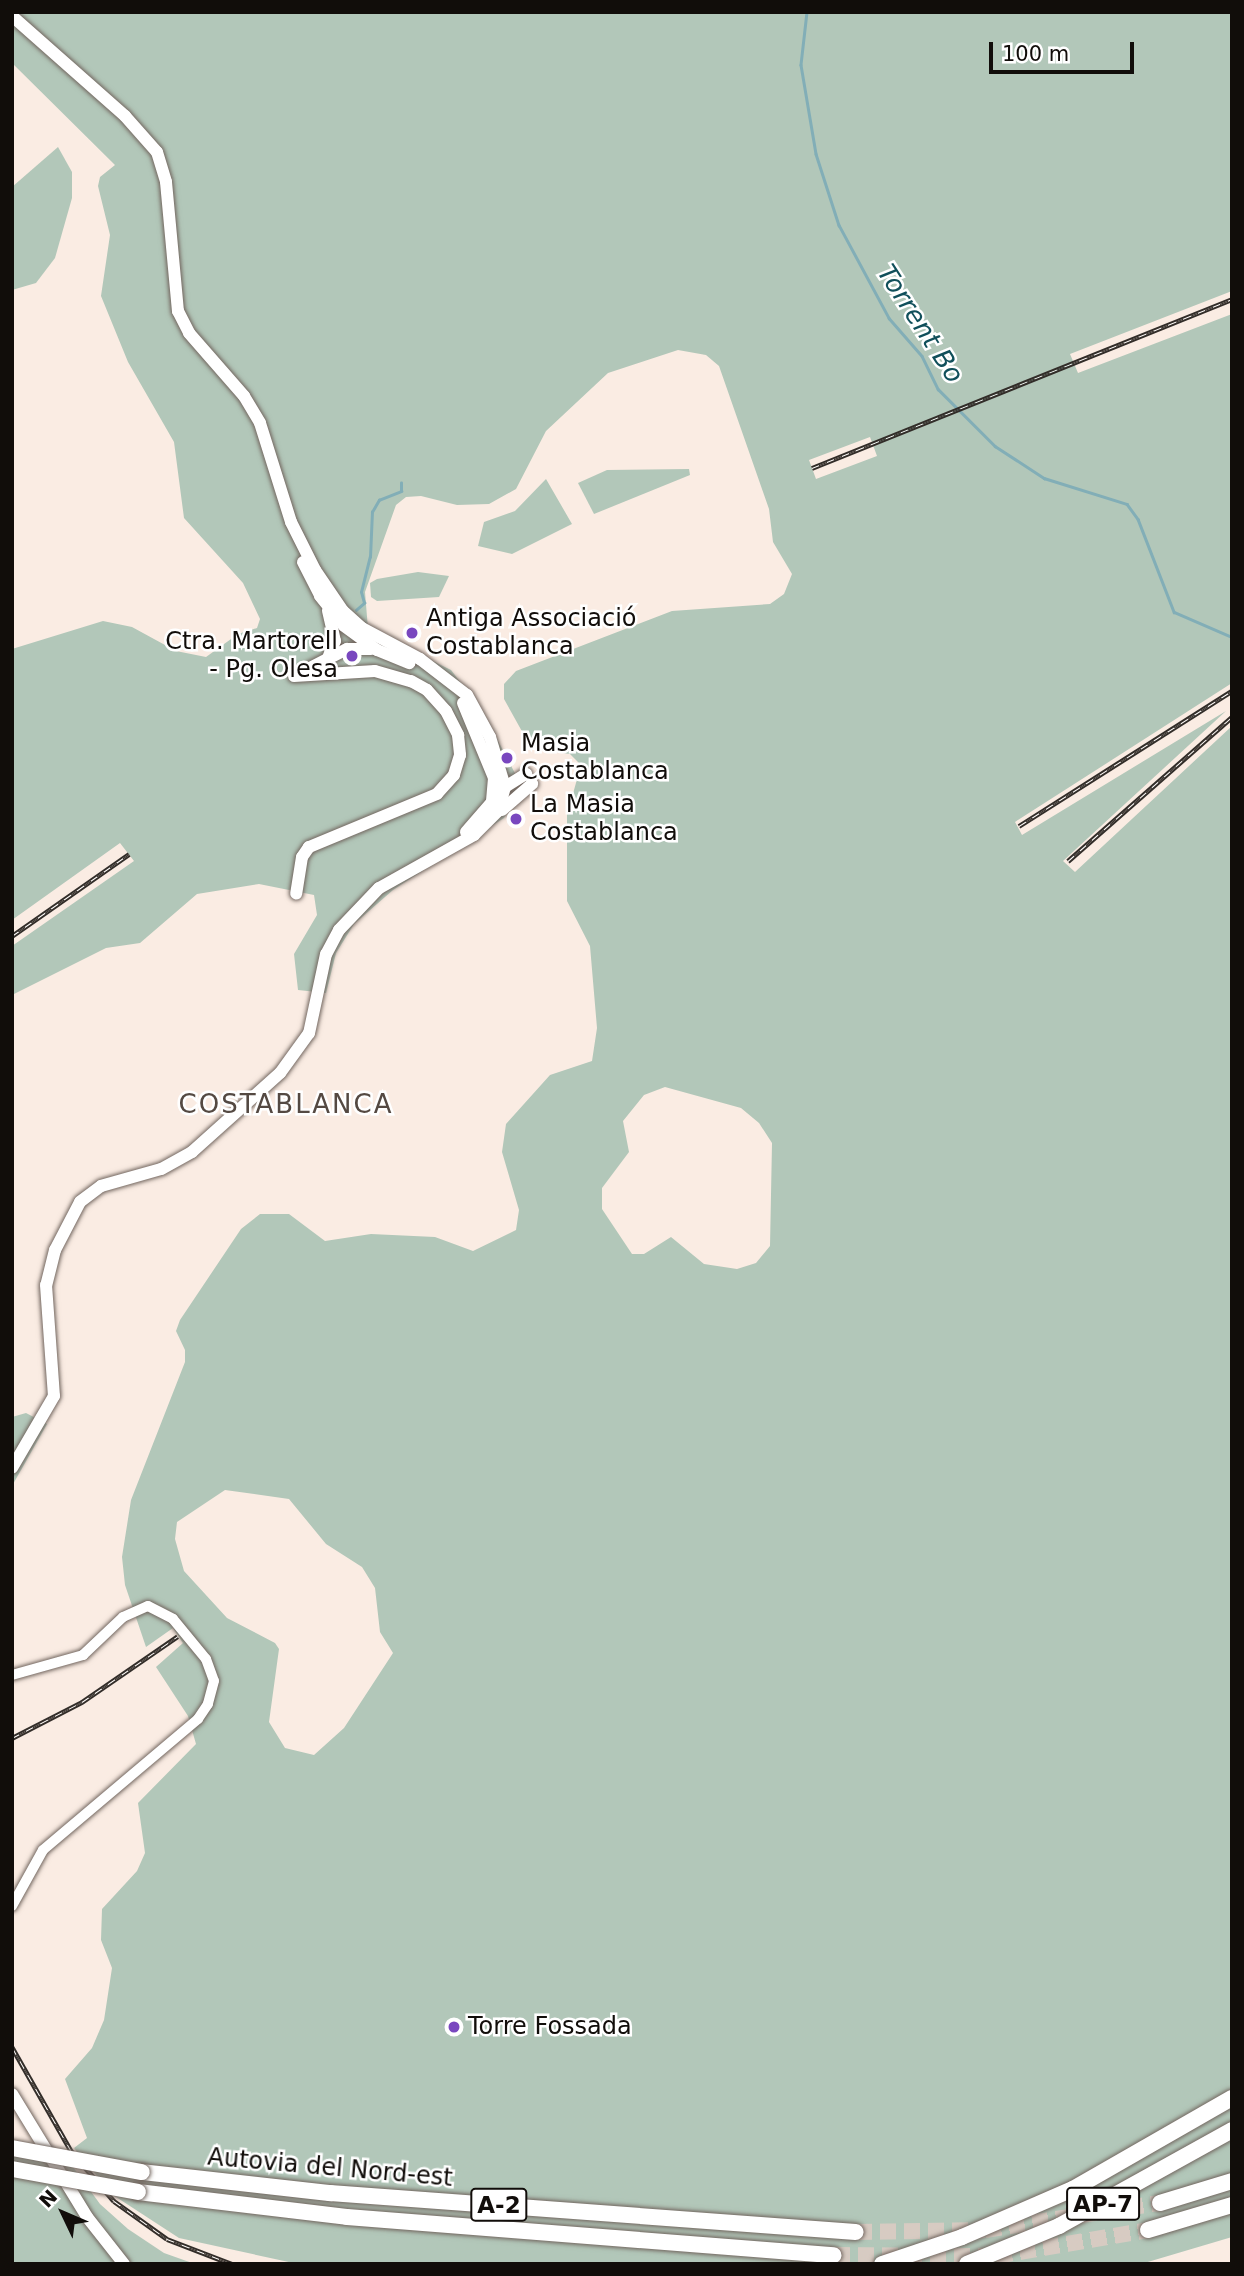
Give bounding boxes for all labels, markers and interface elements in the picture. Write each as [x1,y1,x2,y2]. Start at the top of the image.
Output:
scale bar [992,28,1137,72]
text: 100 m [1002,42,1069,66]
water label: Torrent Bo [870,259,970,389]
place label: Antiga Associació Costablanca [426,605,637,661]
marker: Antiga Associació Costablanca [404,625,420,641]
place label: Ctra. Martorell - Pg. Olesa [165,628,338,684]
marker: Ctra. Martorell - Pg. Olesa [344,648,360,664]
place label: Masia Costablanca [521,730,669,786]
marker: Masia Costablanca [499,750,515,766]
place label: La Masia Costablanca [530,791,678,847]
marker: La Masia Costablanca [508,811,524,827]
district label: COSTABLANCA [180,1089,392,1121]
place label: Torre Fossada [468,2013,632,2041]
marker: Torre Fossada [446,2019,462,2035]
street label: Autovia del Nord-est [206,2143,454,2193]
north arrow [28,2178,98,2248]
road number: AP-7 [1064,2184,1142,2224]
text: N [34,2185,61,2212]
road number: A-2 [469,2186,529,2224]

